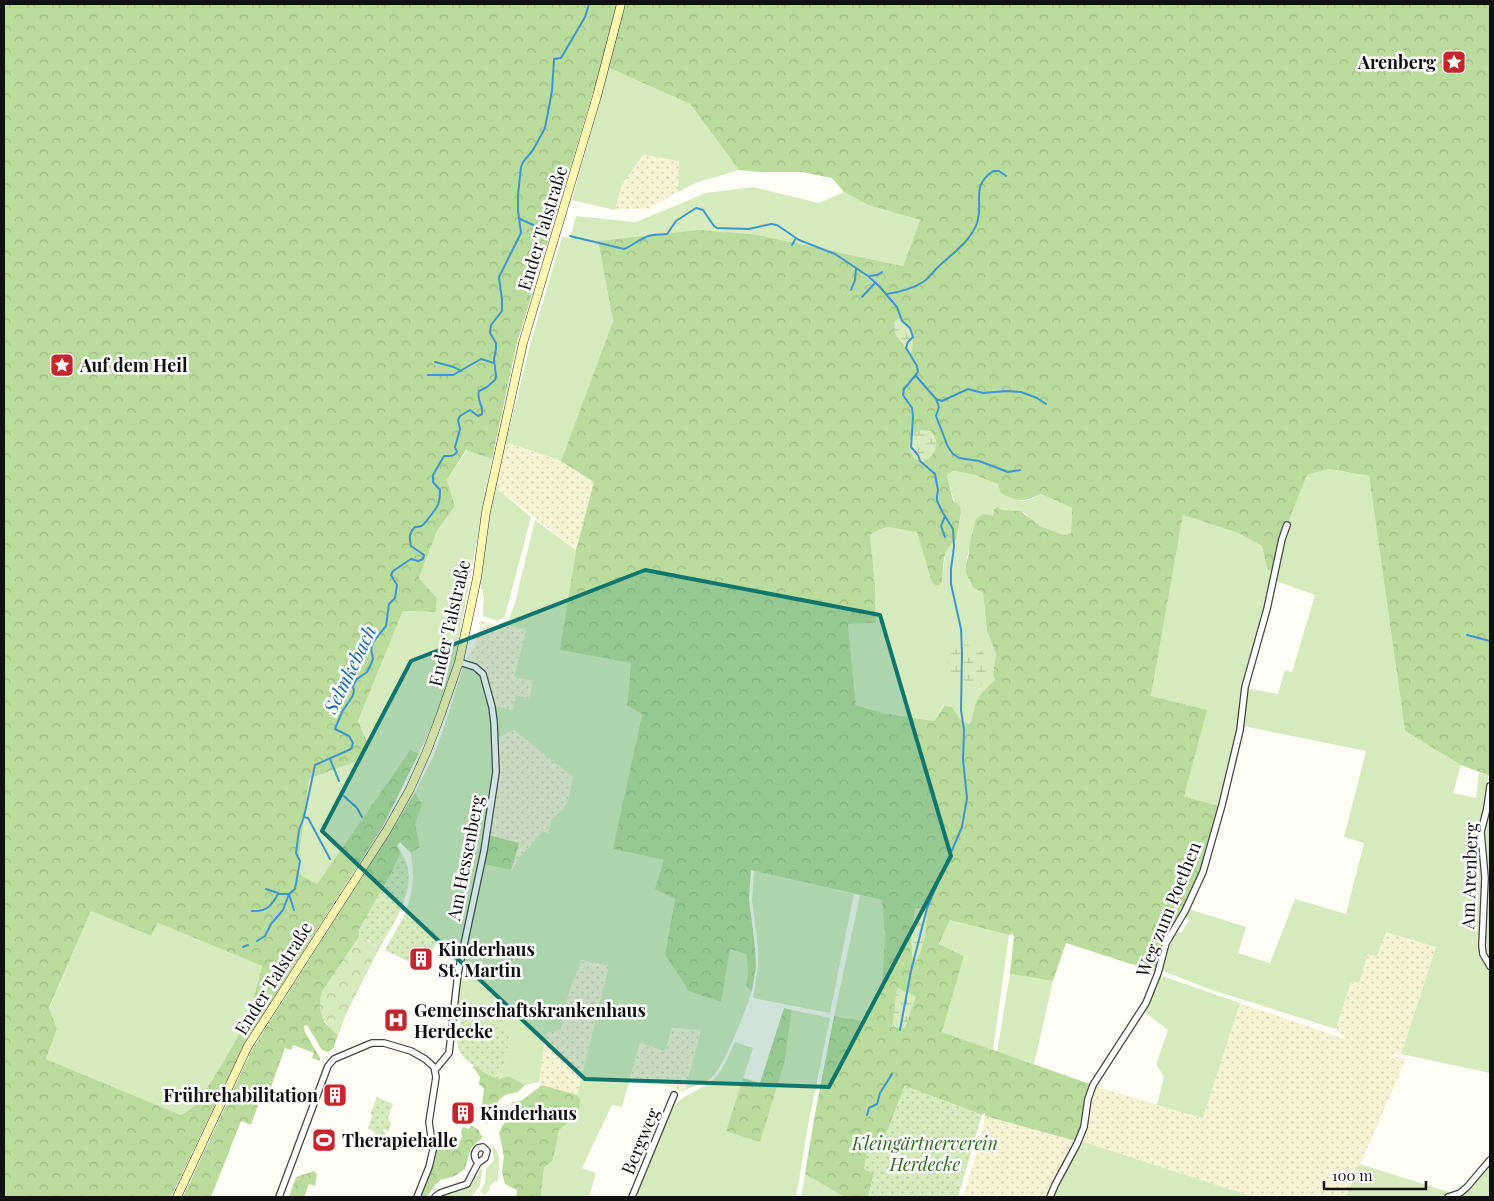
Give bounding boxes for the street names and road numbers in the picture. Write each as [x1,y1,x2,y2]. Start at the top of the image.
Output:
street label: Ender Talstraße [512,163,572,293]
street label: Ender Talstraße [423,557,475,689]
street label: Am Hessenberg [441,793,489,924]
street label: Am Arenberg [1455,822,1483,931]
street label: Weg zum Poethen [1130,838,1206,981]
street label: Ender Talstraße [229,917,317,1039]
street label: Bergweg [615,1104,665,1178]

